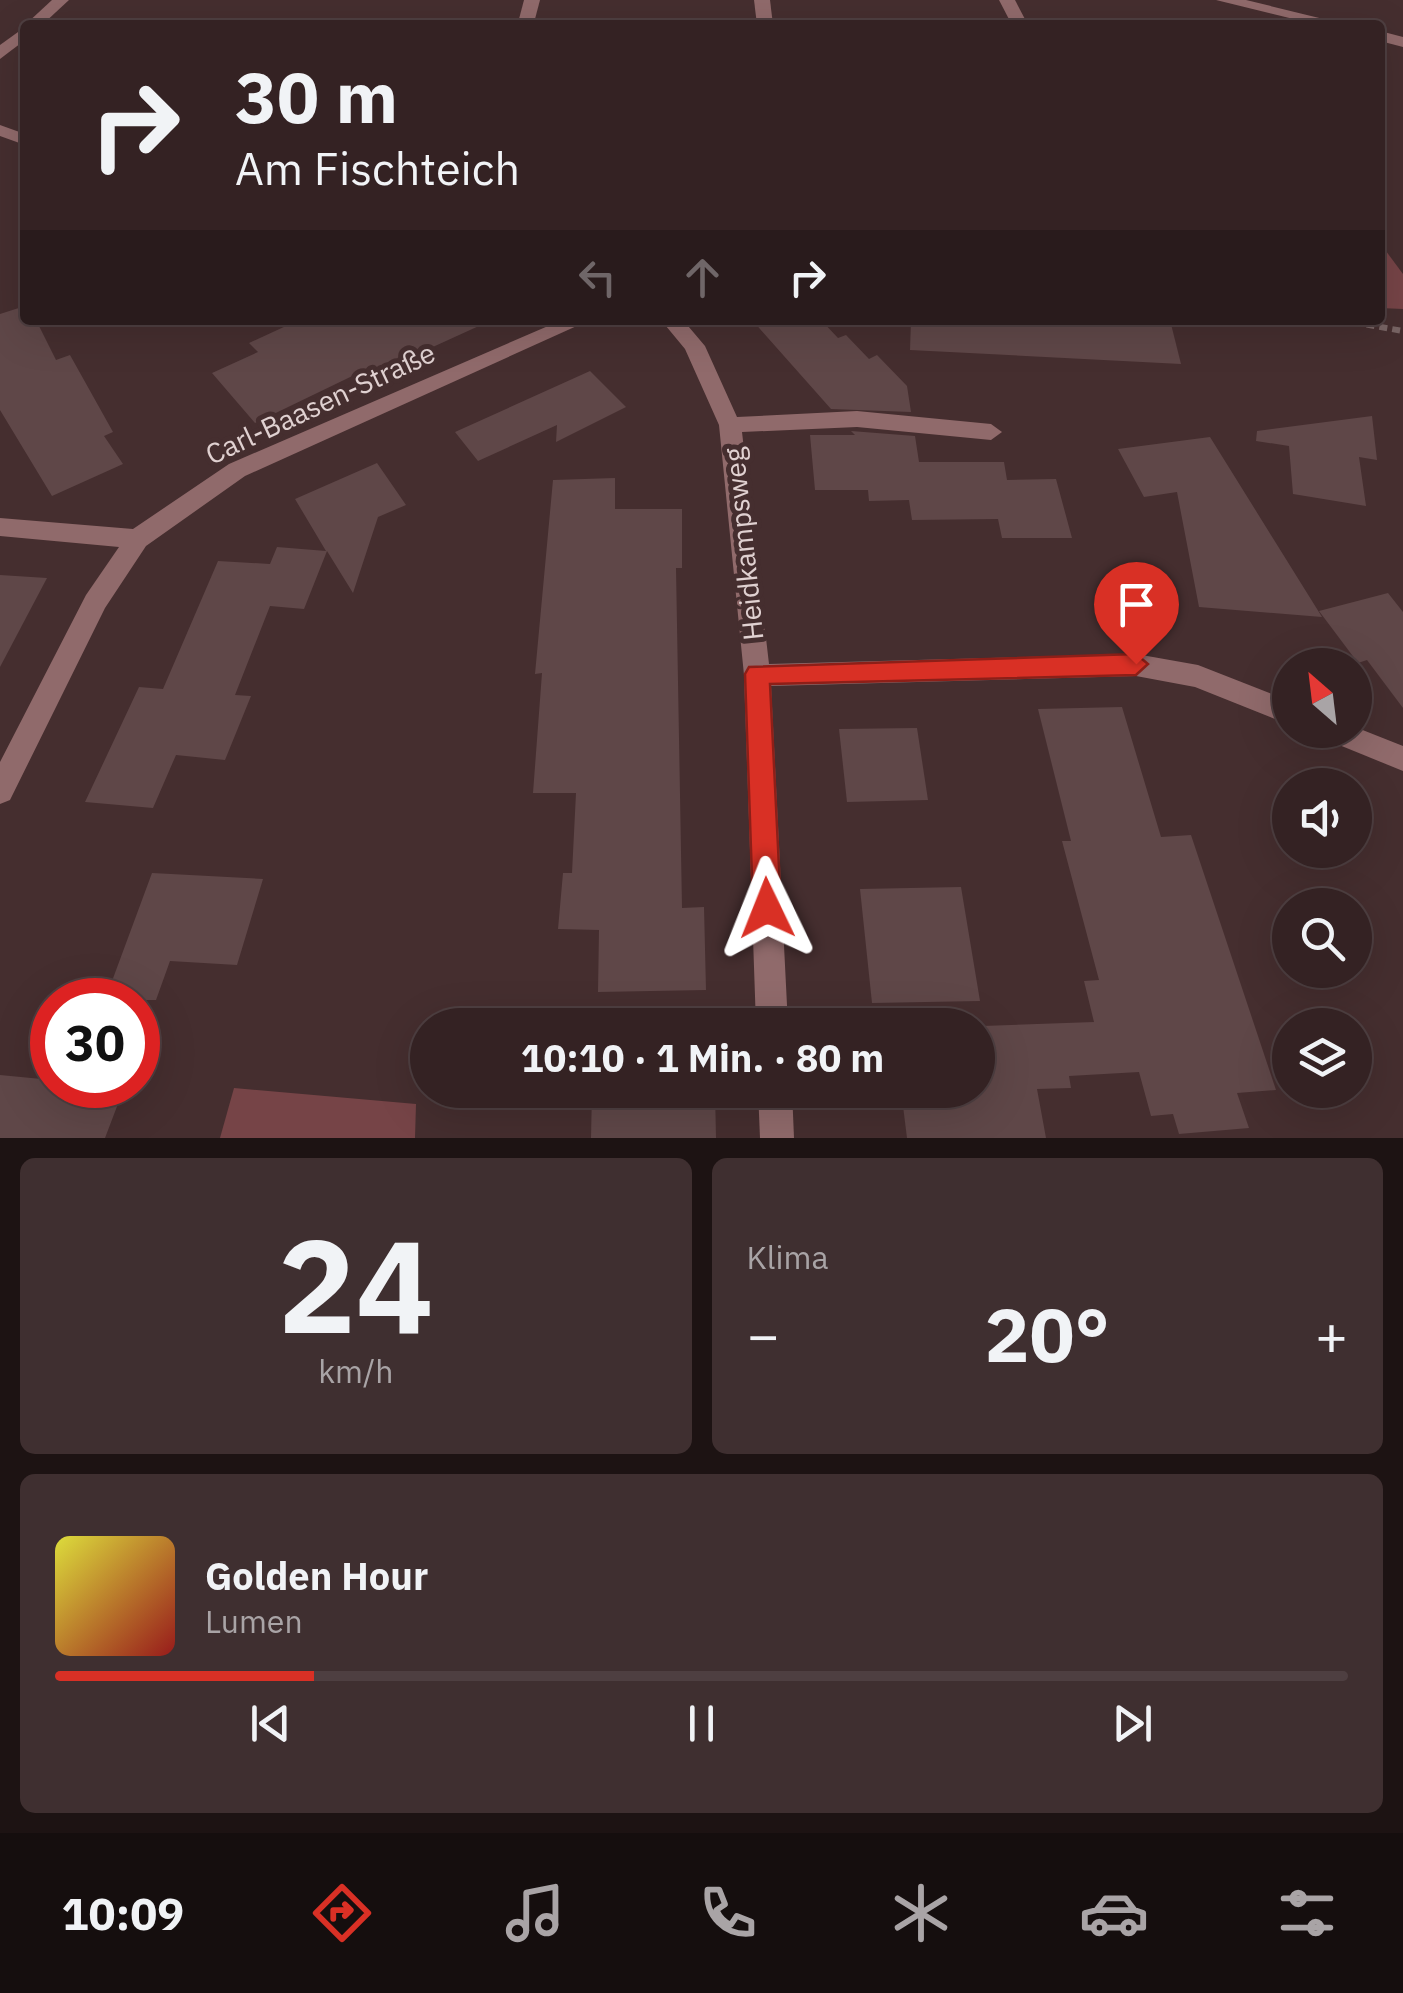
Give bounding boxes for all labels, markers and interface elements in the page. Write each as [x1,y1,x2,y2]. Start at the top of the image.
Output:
text: 30 m [235,51,398,142]
icon: right [70,60,200,190]
text: Am Fischteich [235,139,520,197]
icon: left [570,250,625,305]
icon: ahead [675,250,730,305]
icon: right [780,250,835,305]
street label: Carl-Baasen-Straße [199,334,441,472]
street label: Heidkampsweg [714,446,772,642]
pin [1094,562,1179,665]
icon: arrive [1109,577,1164,632]
north arrow [1272,648,1372,748]
map controls [1272,648,1372,1108]
button: sound [1272,768,1372,868]
position arrow [715,856,819,960]
button: search [1272,888,1372,988]
speed limit sign: 30 [30,978,160,1108]
button: layers [1272,1008,1372,1108]
text: 10:10 · 1 Min. · 80 m [521,1033,884,1082]
text: 24 [278,1200,434,1369]
text: Klima [747,1236,829,1278]
text: 20° [985,1285,1110,1383]
text: − [747,1299,780,1370]
text: + [1315,1299,1348,1370]
text: km/h [318,1350,393,1392]
text: Golden Hour [205,1551,428,1600]
text: Lumen [205,1600,303,1642]
icon: previous [243,1696,298,1751]
icon: pause [674,1696,729,1751]
icon: next [1105,1696,1160,1751]
icon: directions [307,1878,377,1948]
icon: music [500,1878,570,1948]
icon: phone [693,1878,763,1948]
icon: climate [886,1878,956,1948]
icon: car [1079,1878,1149,1948]
icon: filters [1272,1878,1342,1948]
text: 10:09 [61,1884,184,1942]

